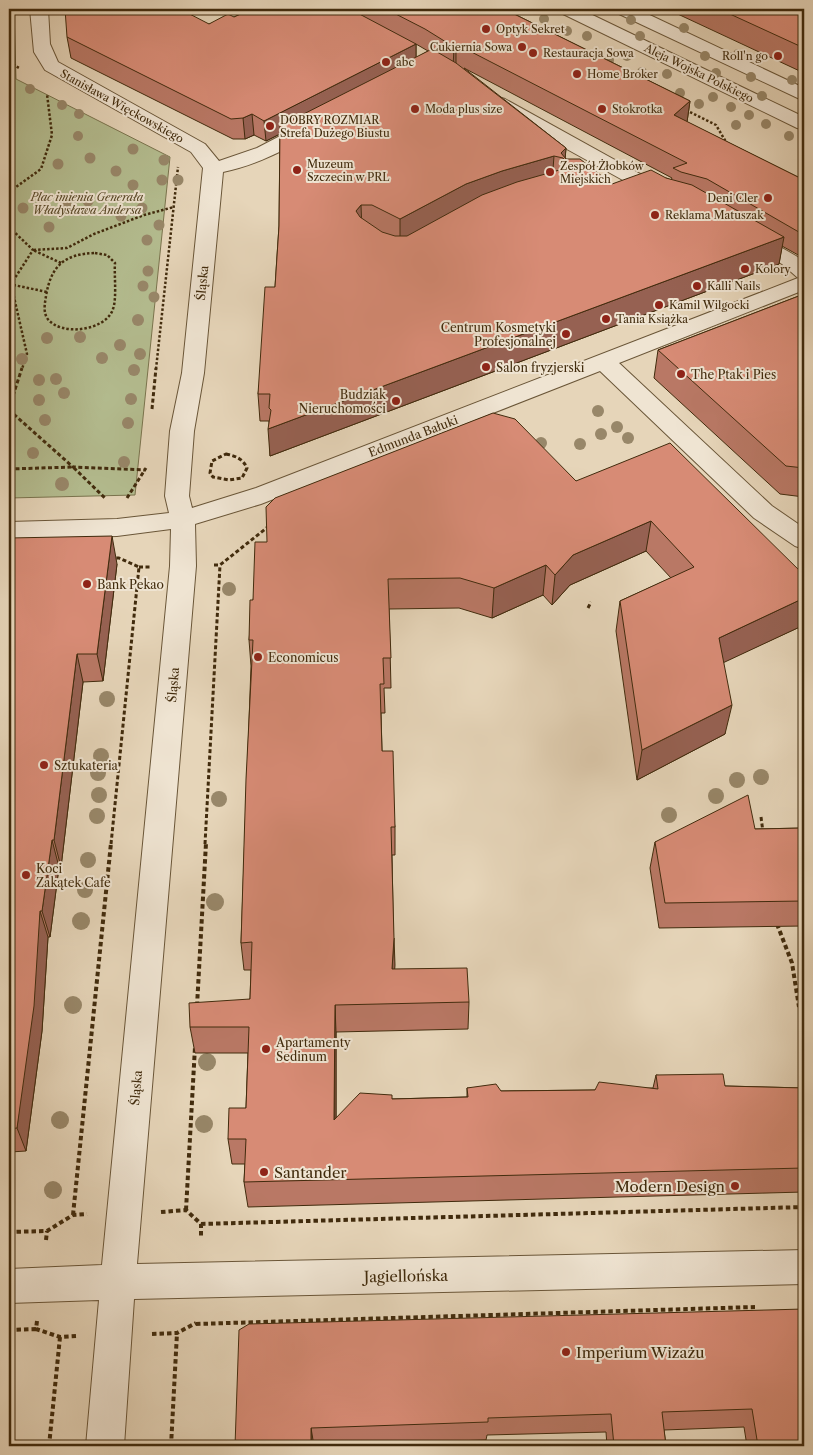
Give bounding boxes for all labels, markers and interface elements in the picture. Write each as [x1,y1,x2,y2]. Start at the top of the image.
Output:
place label: Optyk Sekret [496,22,565,36]
marker: Optyk Sekret [480,23,492,35]
place label: Cukiernia Sowa [430,40,512,54]
street label: Aleja Wojska Polskiego [641,40,756,106]
marker: Cukiernia Sowa [516,41,528,53]
place label: Restauracja Sowa [543,46,634,60]
marker: Restauracja Sowa [527,47,539,59]
place label: Roll'n go [722,49,768,63]
marker: Roll'n go [772,50,784,62]
place label: abc [396,55,414,69]
marker: abc [380,56,392,68]
street label: Stanisława Więckowskiego [58,66,186,146]
place label: Home Broker [587,67,658,81]
marker: Home Broker [571,68,583,80]
place label: Moda plus size [425,102,502,116]
place label: Stokrotka [612,102,663,116]
marker: Moda plus size [409,103,421,115]
marker: Stokrotka [596,103,608,115]
place label: DOBRY ROZMIAR Strefa Dużego Biustu [280,113,390,140]
marker: DOBRY ROZMIAR Strefa Dużego Biustu [264,120,276,132]
place label: Muzeum Szczecin w PRL [307,157,390,184]
place label: Zespół Żłobków Miejskich [560,158,645,186]
marker: Muzeum Szczecin w PRL [291,164,303,176]
marker: Zespół Żłobków Miejskich [544,166,556,178]
park label: Plac imienia Generała Władysława Andersa [30,190,144,217]
place label: Deni Cler [707,191,758,205]
marker: Deni Cler [762,192,774,204]
place label: Reklama Matuszak [665,208,764,222]
marker: Reklama Matuszak [649,209,661,221]
place label: Kolory [755,262,792,276]
marker: Kolory [739,263,751,275]
street label: Śląska [192,264,211,301]
place label: Kalli Nails [707,279,760,293]
marker: Kalli Nails [691,280,703,292]
place label: Kamil Wilgocki [669,298,750,312]
marker: Kamil Wilgocki [653,299,665,311]
place label: Tania Książka [616,312,688,326]
marker: Tania Książka [600,313,612,325]
place label: Centrum Kosmetyki Profesjonalnej [441,320,556,349]
marker: Centrum Kosmetyki Profesjonalnej [560,328,572,340]
place label: Salon fryzjerski [496,360,585,375]
marker: Salon fryzjerski [480,361,492,373]
place label: The Ptak i Pies [691,367,776,382]
marker: The Ptak i Pies [675,368,687,380]
place label: Budziak Nieruchomości [298,387,387,416]
marker: Budziak Nieruchomości [390,395,402,407]
street label: Edmunda Bałuki [366,412,460,460]
place label: Bank Pekao [97,577,164,592]
marker: Bank Pekao [81,578,93,590]
place label: Economicus [268,650,339,665]
marker: Economicus [252,651,264,663]
street label: Śląska [163,666,182,703]
place label: Sztukateria [54,758,119,773]
marker: Sztukateria [38,759,50,771]
place label: Koci Zakątek Cafe [36,861,111,890]
marker: Koci Zakątek Cafe [20,869,32,881]
place label: Apartamenty Sedinum [275,1035,351,1064]
marker: Apartamenty Sedinum [260,1043,272,1055]
street label: Śląska [126,1069,145,1106]
place label: Santander [274,1163,347,1182]
marker: Santander [258,1166,270,1178]
place label: Modern Design [615,1177,726,1196]
marker: Modern Design [729,1180,741,1192]
street label: Jagiellońska [362,1266,448,1286]
place label: Imperium Wizażu [576,1343,704,1362]
marker: Imperium Wizażu [560,1346,572,1358]

